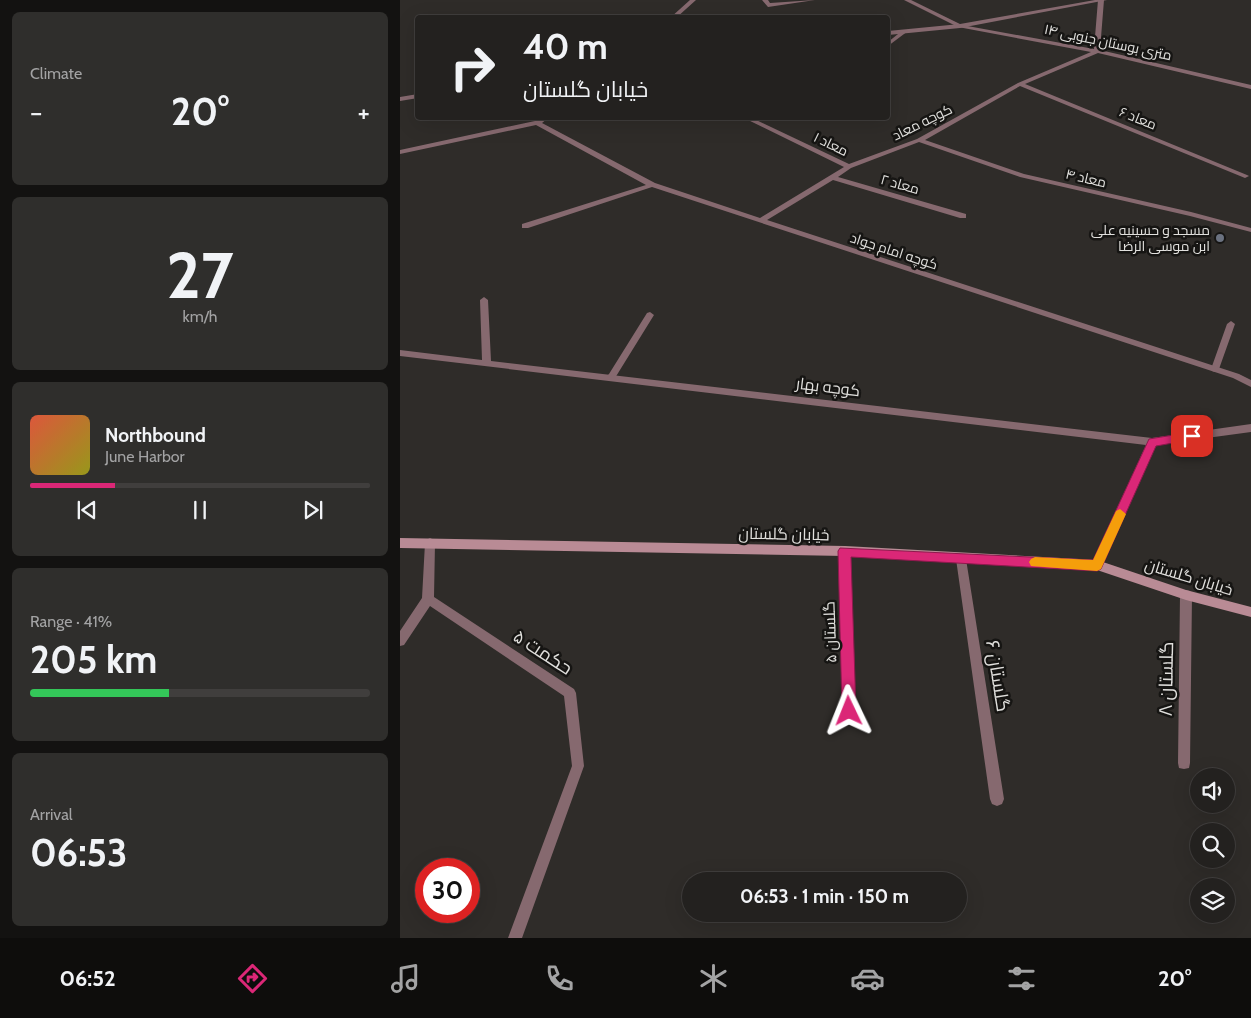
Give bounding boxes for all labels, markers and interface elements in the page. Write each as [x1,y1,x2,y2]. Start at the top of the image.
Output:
street label: ۱۴ متری بوستان جنوبی [1043,20,1173,64]
text: 40 m [523,25,608,68]
icon: right [440,35,505,100]
text: Climate [30,64,82,83]
text: خیابان گلستان [523,76,648,103]
text: 20° [171,88,229,135]
text: − [30,95,42,129]
text: + [358,95,370,129]
street label: کوچه معاد [889,100,955,145]
street label: معاد ۶ [1117,102,1159,134]
street label: معاد ۱ [811,128,851,160]
street label: معاد ۴ [1064,165,1108,191]
street label: معاد ۲ [879,170,921,198]
place label: مسجد و حسینیه علی ابن موسی الرضا [1091,221,1210,255]
street label: کوچه امام جواد [848,228,940,275]
marker: مسجد و حسینیه علی ابن موسی الرضا [1214,232,1226,244]
text: 27 [166,235,234,314]
text: km/h [182,307,218,326]
street label: کوچه بهار [793,374,861,402]
pin [1171,415,1213,457]
icon: arrive [1178,422,1206,450]
text: Northbound [105,424,206,447]
text: June Harbor [105,447,185,466]
icon: previous [73,496,101,524]
icon: pause [186,496,214,524]
icon: next [299,496,327,524]
street label: خیابان گلستان [738,524,830,545]
street label: خیابان گلستان [1142,555,1235,600]
street label: گلستان ۵ [819,601,842,663]
text: Range · 41% [30,612,112,631]
street label: حکمت ۵ [509,624,577,680]
text: 205 km [30,636,157,683]
street label: گلستان ۶ [981,639,1015,713]
street label: گلستان ۸ [1154,641,1178,717]
position arrow [822,684,874,736]
map controls [1190,768,1235,923]
button: sound [1190,768,1235,813]
text: Arrival [30,805,73,824]
button: search [1190,823,1235,868]
text: 06:53 [30,829,128,876]
speed limit sign: 30 [415,858,480,923]
button: layers [1190,878,1235,923]
text: 06:53 · 1 min · 150 m [740,885,909,908]
icon: directions [235,961,270,996]
icon: music [388,961,423,996]
icon: phone [542,961,577,996]
icon: climate [696,961,731,996]
icon: car [850,961,885,996]
icon: filters [1004,961,1039,996]
text: 06:52 [59,965,116,992]
text: 20° [1158,965,1191,992]

